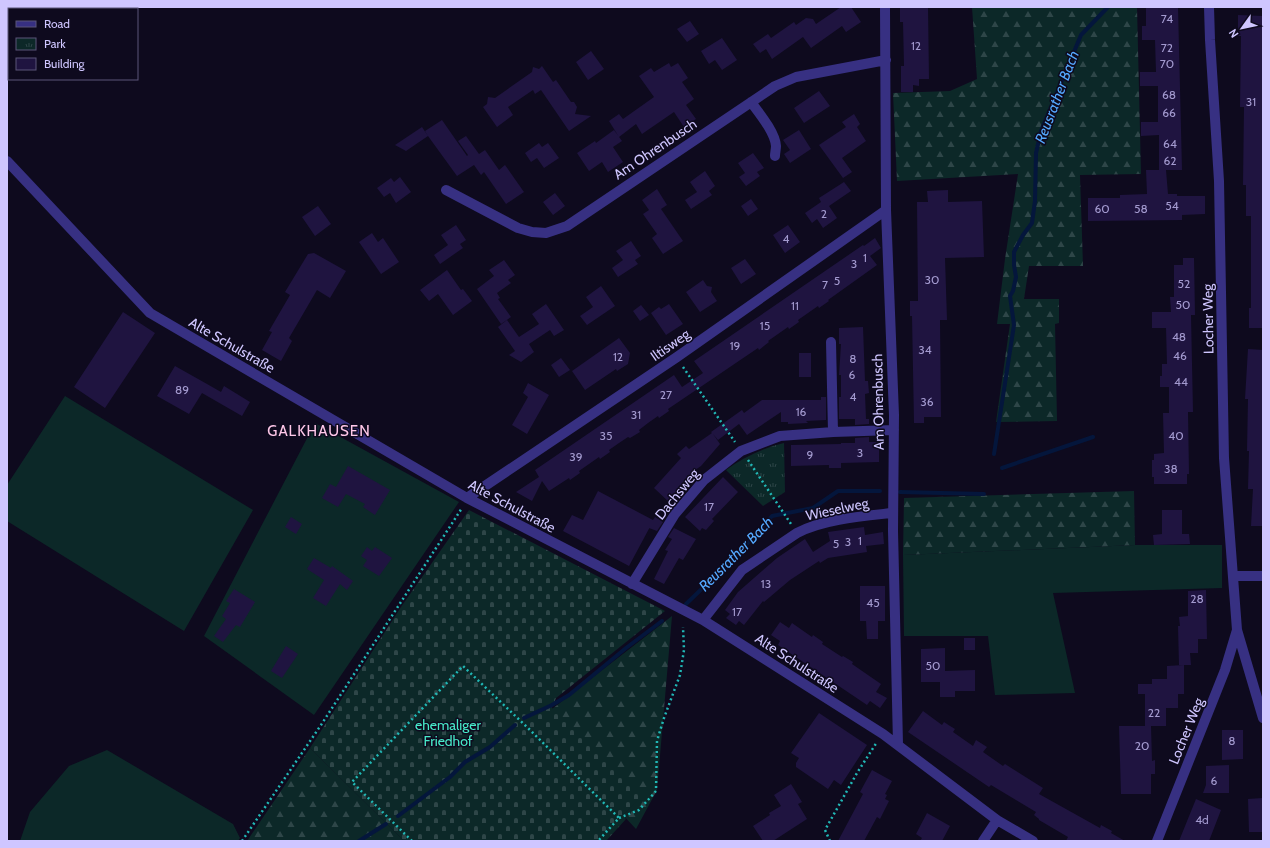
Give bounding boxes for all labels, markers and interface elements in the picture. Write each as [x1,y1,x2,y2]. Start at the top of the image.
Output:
legend [8,8,138,80]
north arrow [1222,8,1262,48]
house number: 74 [1161,11,1173,26]
text: Road [44,16,70,31]
text: N [1226,26,1242,41]
text: Park [44,36,66,51]
house number: 12 [911,38,921,53]
house number: 72 [1161,40,1173,55]
water label: Reusrather Bach [1031,48,1083,146]
text: Building [44,56,86,71]
house number: 70 [1160,56,1174,71]
house number: 68 [1162,87,1176,102]
house number: 31 [1246,94,1256,109]
house number: 66 [1162,105,1176,120]
street label: Am Ohrenbusch [610,115,700,183]
house number: 64 [1163,136,1177,151]
house number: 62 [1163,153,1177,168]
house number: 54 [1165,198,1179,213]
house number: 60 [1094,201,1110,216]
house number: 58 [1134,201,1148,216]
house number: 2 [821,206,827,221]
house number: 4 [783,231,790,246]
house number: 1 [863,250,867,265]
house number: 3 [851,256,857,271]
house number: 30 [925,272,939,287]
house number: 5 [834,273,840,288]
house number: 52 [1178,276,1190,291]
house number: 7 [822,277,828,292]
street label: Locher Weg [1198,283,1218,354]
house number: 50 [1176,297,1190,312]
house number: 11 [791,298,799,313]
street label: Alte Schulstraße [186,313,278,377]
house number: 15 [760,318,770,333]
street label: Iltisweg [647,324,694,365]
house number: 48 [1172,329,1186,344]
house number: 19 [730,338,741,353]
house number: 34 [918,342,932,357]
house number: 46 [1173,348,1187,363]
house number: 12 [613,349,623,364]
house number: 8 [849,351,857,366]
street label: Am Ohrenbusch [868,354,888,450]
house number: 6 [849,367,856,382]
house number: 44 [1174,374,1188,389]
house number: 89 [175,382,189,397]
house number: 27 [660,387,672,402]
house number: 4 [850,389,857,404]
house number: 36 [920,394,934,409]
house number: 16 [796,404,807,419]
house number: 31 [631,407,641,422]
district label: GALKHAUSEN [267,422,371,440]
house number: 35 [600,428,612,443]
house number: 40 [1168,428,1184,443]
house number: 3 [857,445,863,460]
house number: 9 [807,447,814,462]
house number: 39 [569,449,583,464]
house number: 38 [1164,461,1178,476]
street label: Dachsweg [651,464,704,523]
street label: Alte Schulstraße [465,475,559,537]
street label: Wieselweg [804,493,871,524]
house number: 17 [704,499,714,514]
water label: Reusrather Bach [695,513,777,595]
house number: 1 [858,533,862,548]
house number: 3 [845,534,851,549]
house number: 5 [833,536,839,551]
house number: 13 [761,576,771,591]
house number: 28 [1190,591,1204,606]
house number: 45 [866,595,880,610]
house number: 17 [732,604,742,619]
street label: Alte Schulstraße [752,629,842,697]
house number: 50 [926,658,940,673]
street label: Locher Weg [1165,694,1208,767]
house number: 22 [1148,705,1160,720]
park label: ehemaliger Friedhof [415,716,481,750]
house number: 8 [1228,733,1236,748]
house number: 20 [1135,738,1149,753]
house number: 6 [1211,773,1218,788]
house number: 4d [1195,812,1209,827]

